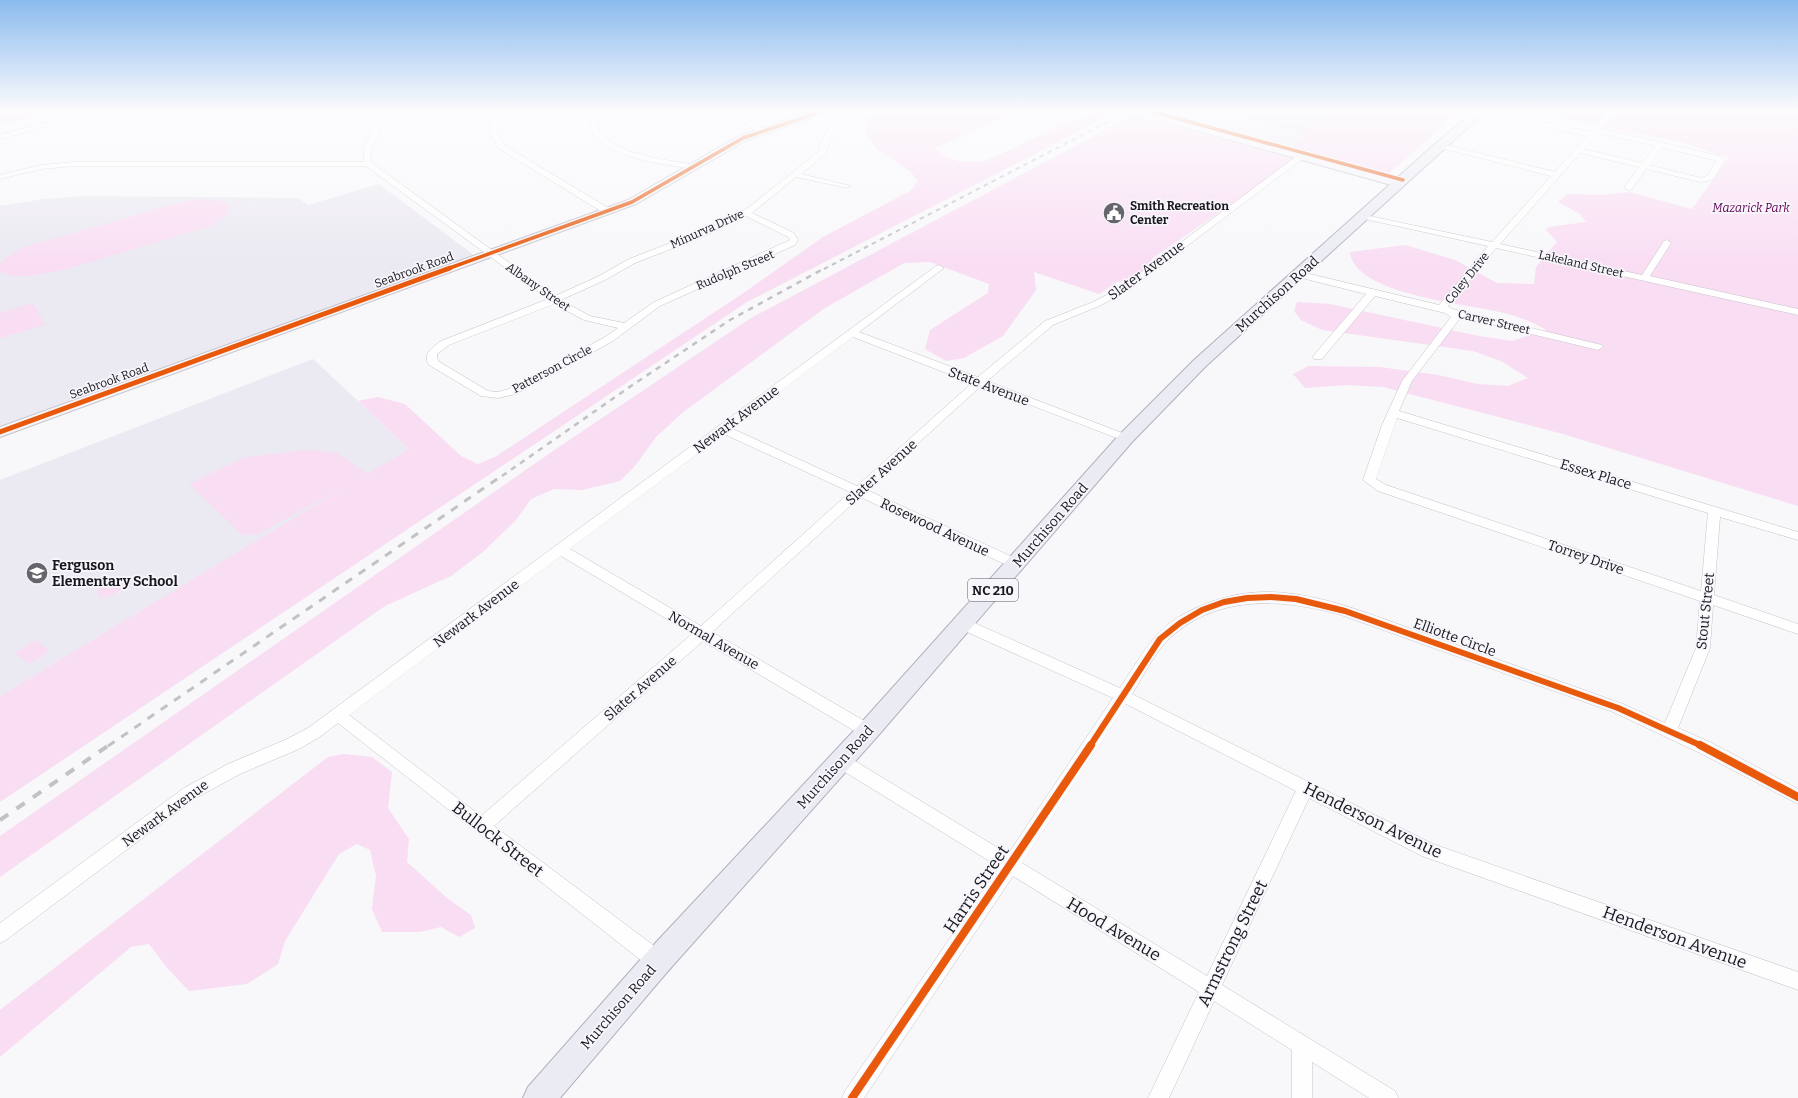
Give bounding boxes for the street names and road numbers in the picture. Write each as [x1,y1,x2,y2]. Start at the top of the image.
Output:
street label: Minurva Drive [668,206,746,252]
street label: Slater Avenue [1105,237,1188,304]
street label: Rudolph Street [694,247,777,293]
street label: Lakeland Street [1537,247,1626,281]
street label: Seabrook Road [372,249,456,291]
street label: Coley Drive [1442,249,1492,307]
street label: Murchison Road [1232,253,1322,336]
street label: Albany Street [503,260,573,315]
street label: Carver Street [1457,307,1532,337]
street label: Patterson Circle [510,342,594,396]
street label: Seabrook Road [67,360,151,402]
street label: State Avenue [946,363,1032,410]
street label: Newark Avenue [690,382,782,457]
street label: Slater Avenue [842,436,921,509]
street label: Essex Place [1558,456,1634,493]
street label: Murchison Road [1009,480,1092,571]
street label: Rosewood Avenue [878,495,992,560]
street label: Torrey Drive [1546,536,1626,578]
street label: Stout Street [1693,572,1718,650]
street label: Newark Avenue [430,576,522,651]
road number: NC 210 [968,579,1018,601]
street label: Normal Avenue [665,608,762,673]
street label: Elliotte Circle [1411,615,1498,660]
street label: Slater Avenue [601,652,680,725]
street label: Murchison Road [794,722,877,812]
street label: Newark Avenue [119,776,212,850]
street label: Henderson Avenue [1300,778,1446,863]
street label: Bullock Street [448,797,548,882]
street label: Harris Street [939,841,1014,937]
street label: Armstrong Street [1193,877,1272,1010]
street label: Hood Avenue [1063,893,1165,966]
street label: Henderson Avenue [1600,902,1750,973]
street label: Murchison Road [577,962,660,1053]

